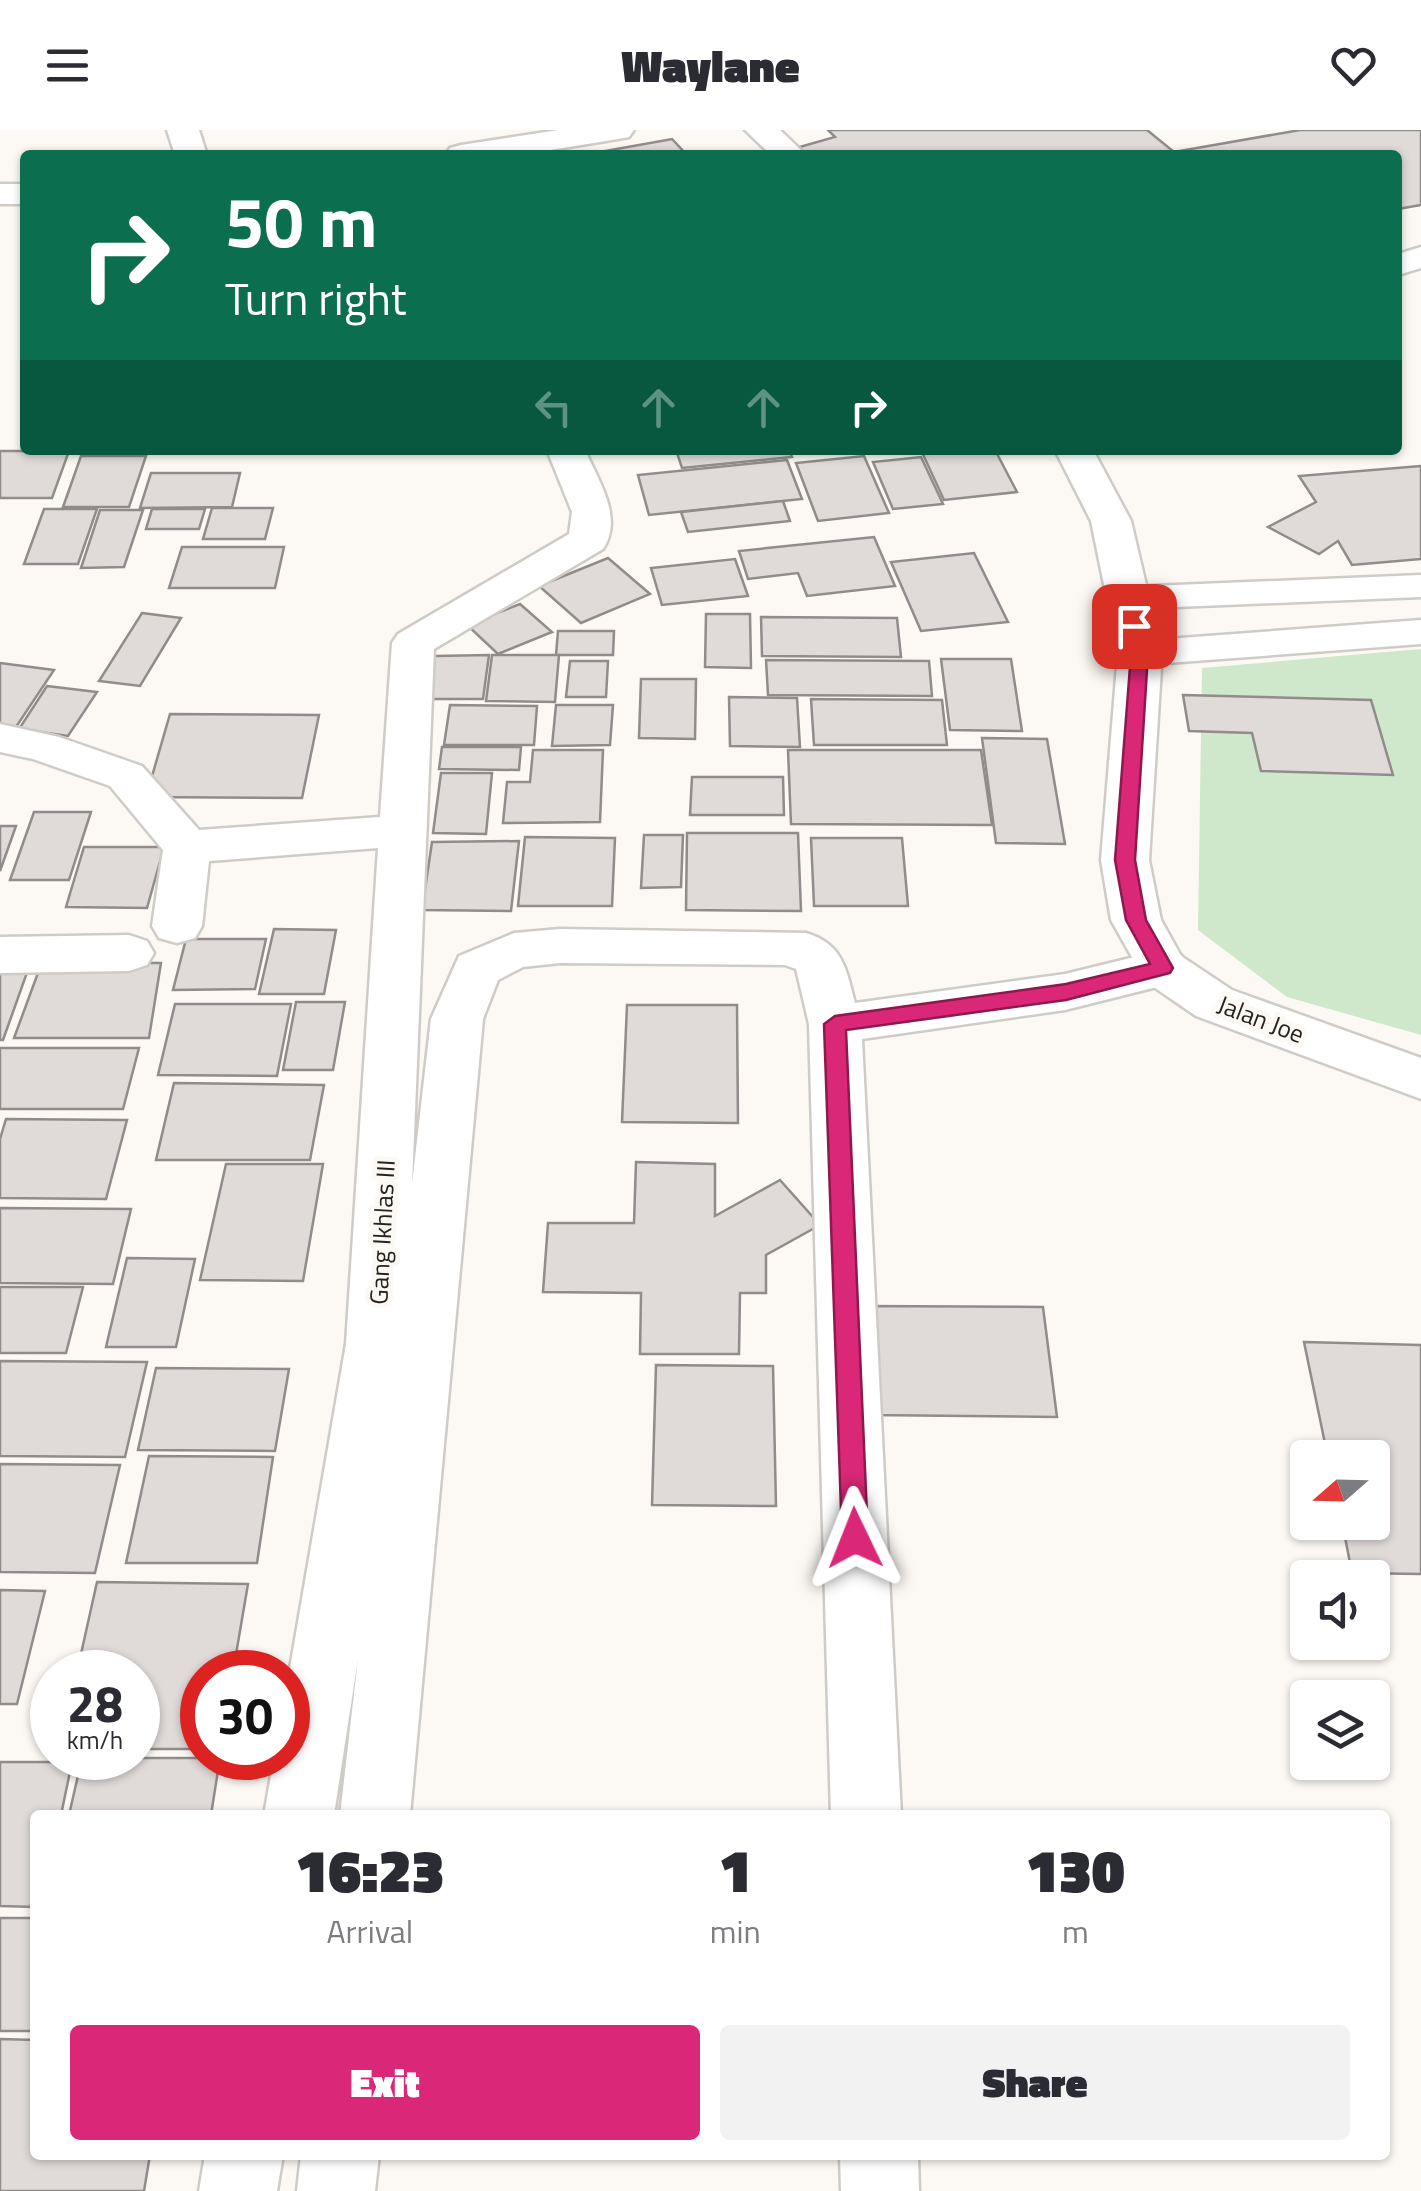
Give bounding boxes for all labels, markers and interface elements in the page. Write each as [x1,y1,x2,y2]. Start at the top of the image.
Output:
text: Waylane [621,31,800,99]
icon: menu [40,38,95,93]
icon: heart [1326,38,1381,93]
text: 50 m [225,168,378,274]
icon: right [60,190,190,320]
text: Turn right [225,264,407,332]
icon: left [526,380,581,435]
icon: ahead [631,380,686,435]
icon: ahead [736,380,791,435]
icon: right [841,380,896,435]
pin [1092,584,1177,669]
icon: arrive [1107,599,1162,654]
street label: Jalan Joe [1212,985,1310,1053]
street label: Gang Ikhlas III [359,1159,405,1305]
north arrow [1290,1440,1390,1540]
map controls [1290,1440,1390,1780]
position arrow [803,1486,907,1590]
button: sound [1290,1560,1390,1660]
speed limit sign: 30 [180,1650,310,1780]
text: 28 [67,1665,123,1741]
button: layers [1290,1680,1390,1780]
text: km/h [67,1721,123,1759]
text: 16:23 [295,1824,444,1915]
text: 1 [719,1824,752,1915]
text: 130 [1026,1824,1125,1915]
text: Arrival [326,1907,413,1955]
text: min [710,1907,761,1955]
text: m [1062,1907,1089,1955]
button: Exit [70,2025,700,2140]
button: Share [720,2025,1350,2140]

